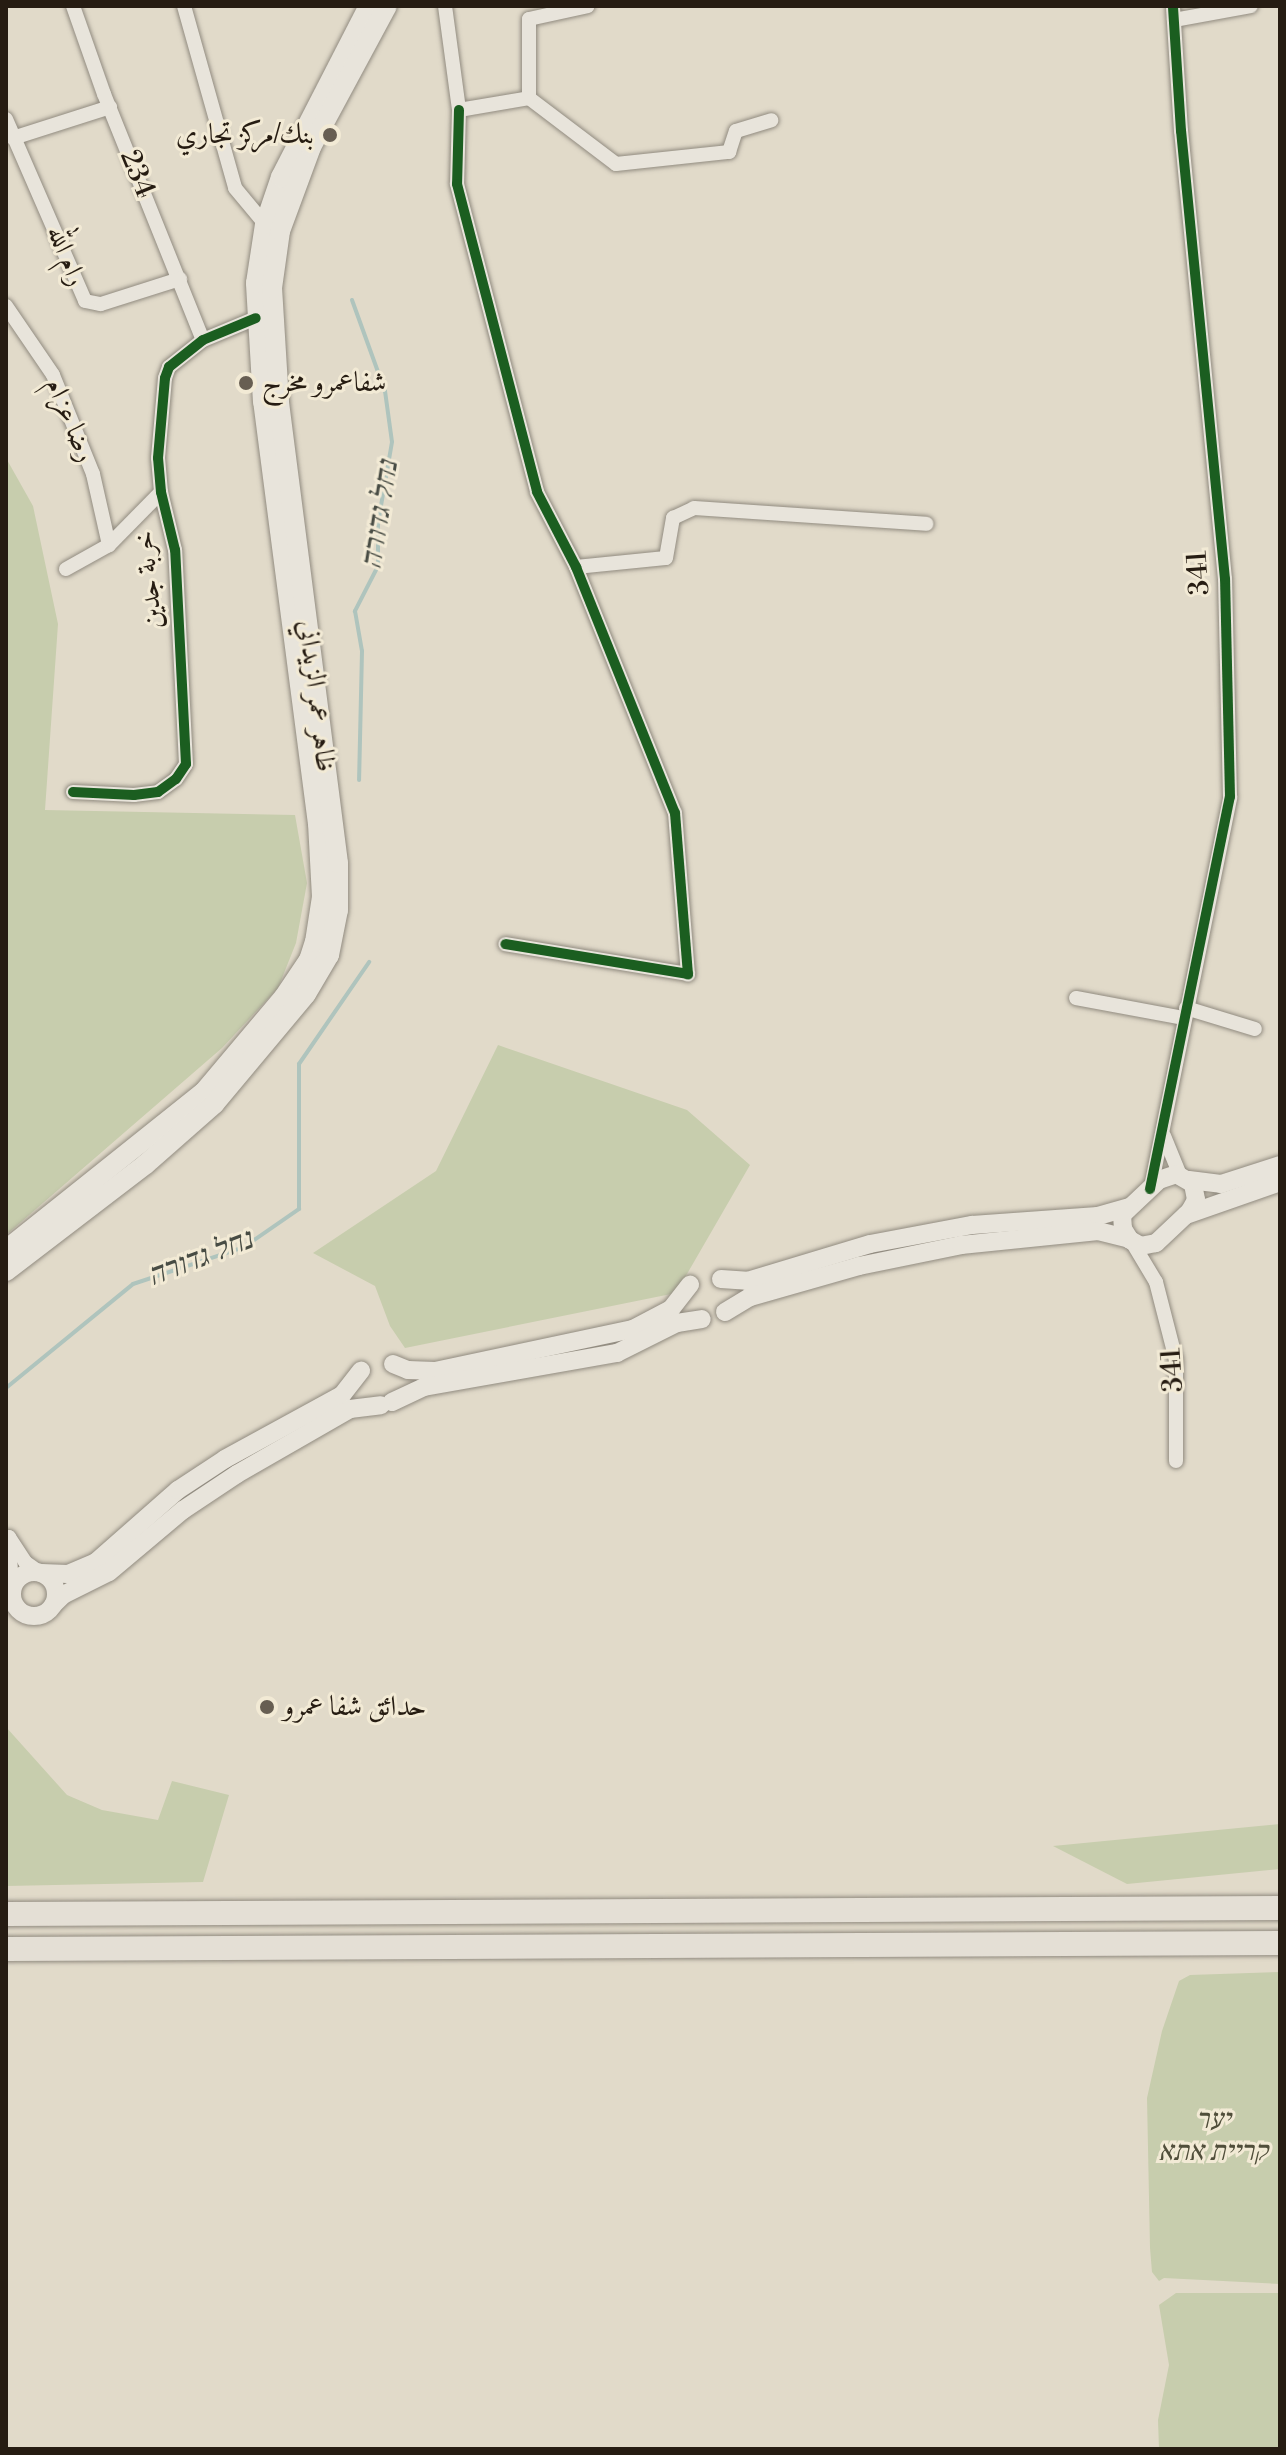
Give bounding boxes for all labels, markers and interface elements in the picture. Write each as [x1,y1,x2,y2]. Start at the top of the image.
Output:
place label: بنك/مركز تجاري [176,118,314,152]
marker: بنك/مركز تجاري [321,126,339,144]
street label: 234 [112,145,162,203]
street label: رام الله [39,221,93,291]
place label: شفاعمرو مخرج [262,366,386,400]
street label: رضا عزام [37,373,103,467]
marker: شفاعمرو مخرج [237,374,255,392]
water label: נחל גדורה [354,458,406,572]
street label: خربة جدين [127,529,171,631]
street label: 341 [1181,550,1217,596]
street label: ظاهر عمر الزيداني [290,618,342,774]
water label: נחל גדורה [143,1222,257,1294]
street label: 341 [1155,1347,1191,1393]
place label: حدائق شفا عمرو [283,1690,427,1724]
marker: حدائق شفا عمرو [258,1698,276,1716]
park label: יער קריית אתא [1158,2103,1268,2169]

